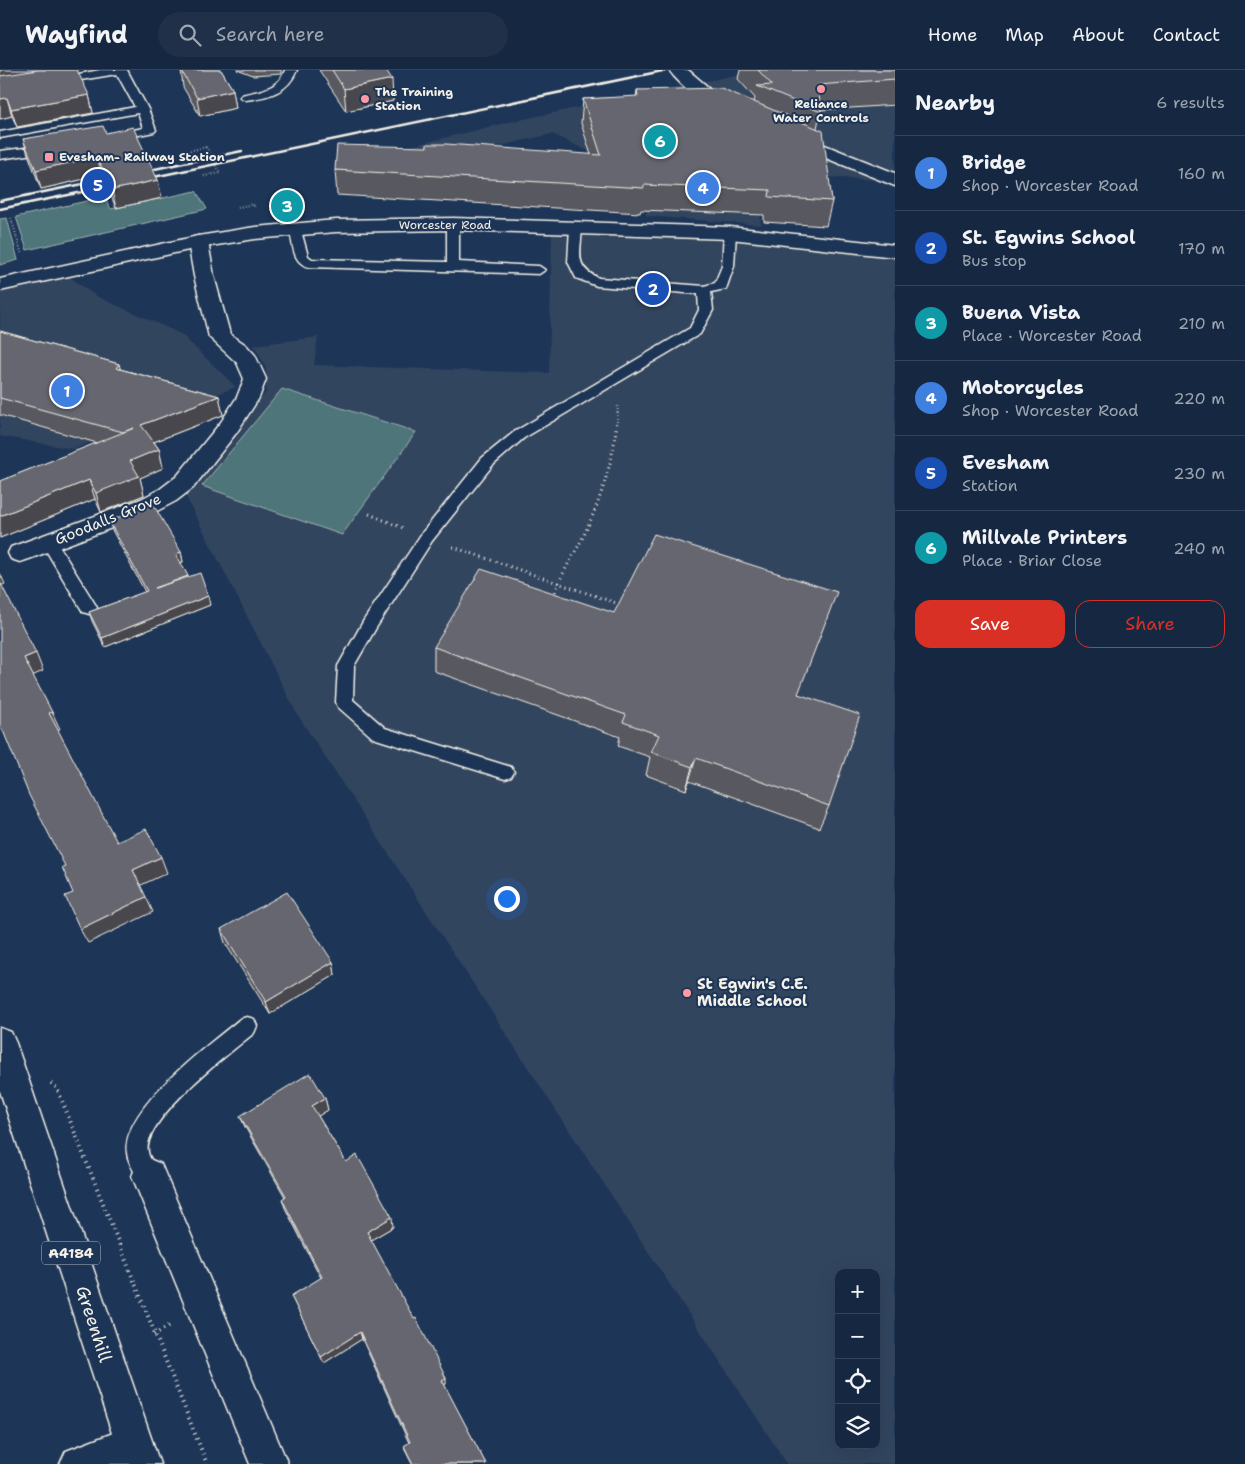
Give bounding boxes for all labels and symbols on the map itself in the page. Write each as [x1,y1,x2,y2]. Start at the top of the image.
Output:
marker: Reliance Water Controls [815,83,827,95]
place label: The Training Station [375,84,453,114]
marker: The Training Station [359,93,371,105]
place label: Reliance Water Controls [773,96,869,126]
pin: 6 [644,122,676,160]
place label: Evesham- Railway Station [59,149,225,165]
marker: Evesham- Railway Station [43,151,55,163]
pin: 5 [82,166,114,204]
pin: 4 [687,169,719,207]
pin: 3 [271,187,303,225]
street label: Worcester Road [399,217,492,233]
pin: 2 [637,270,669,308]
pin: 1 [51,372,83,410]
street label: Goodalls Grove [52,489,164,549]
your location [494,886,520,912]
place label: St Egwin's C.E. Middle School [697,974,808,1011]
marker: St Egwin's C.E. Middle School [681,987,693,999]
road number: A4184 [42,1242,100,1264]
street label: Greenhill [70,1283,118,1366]

